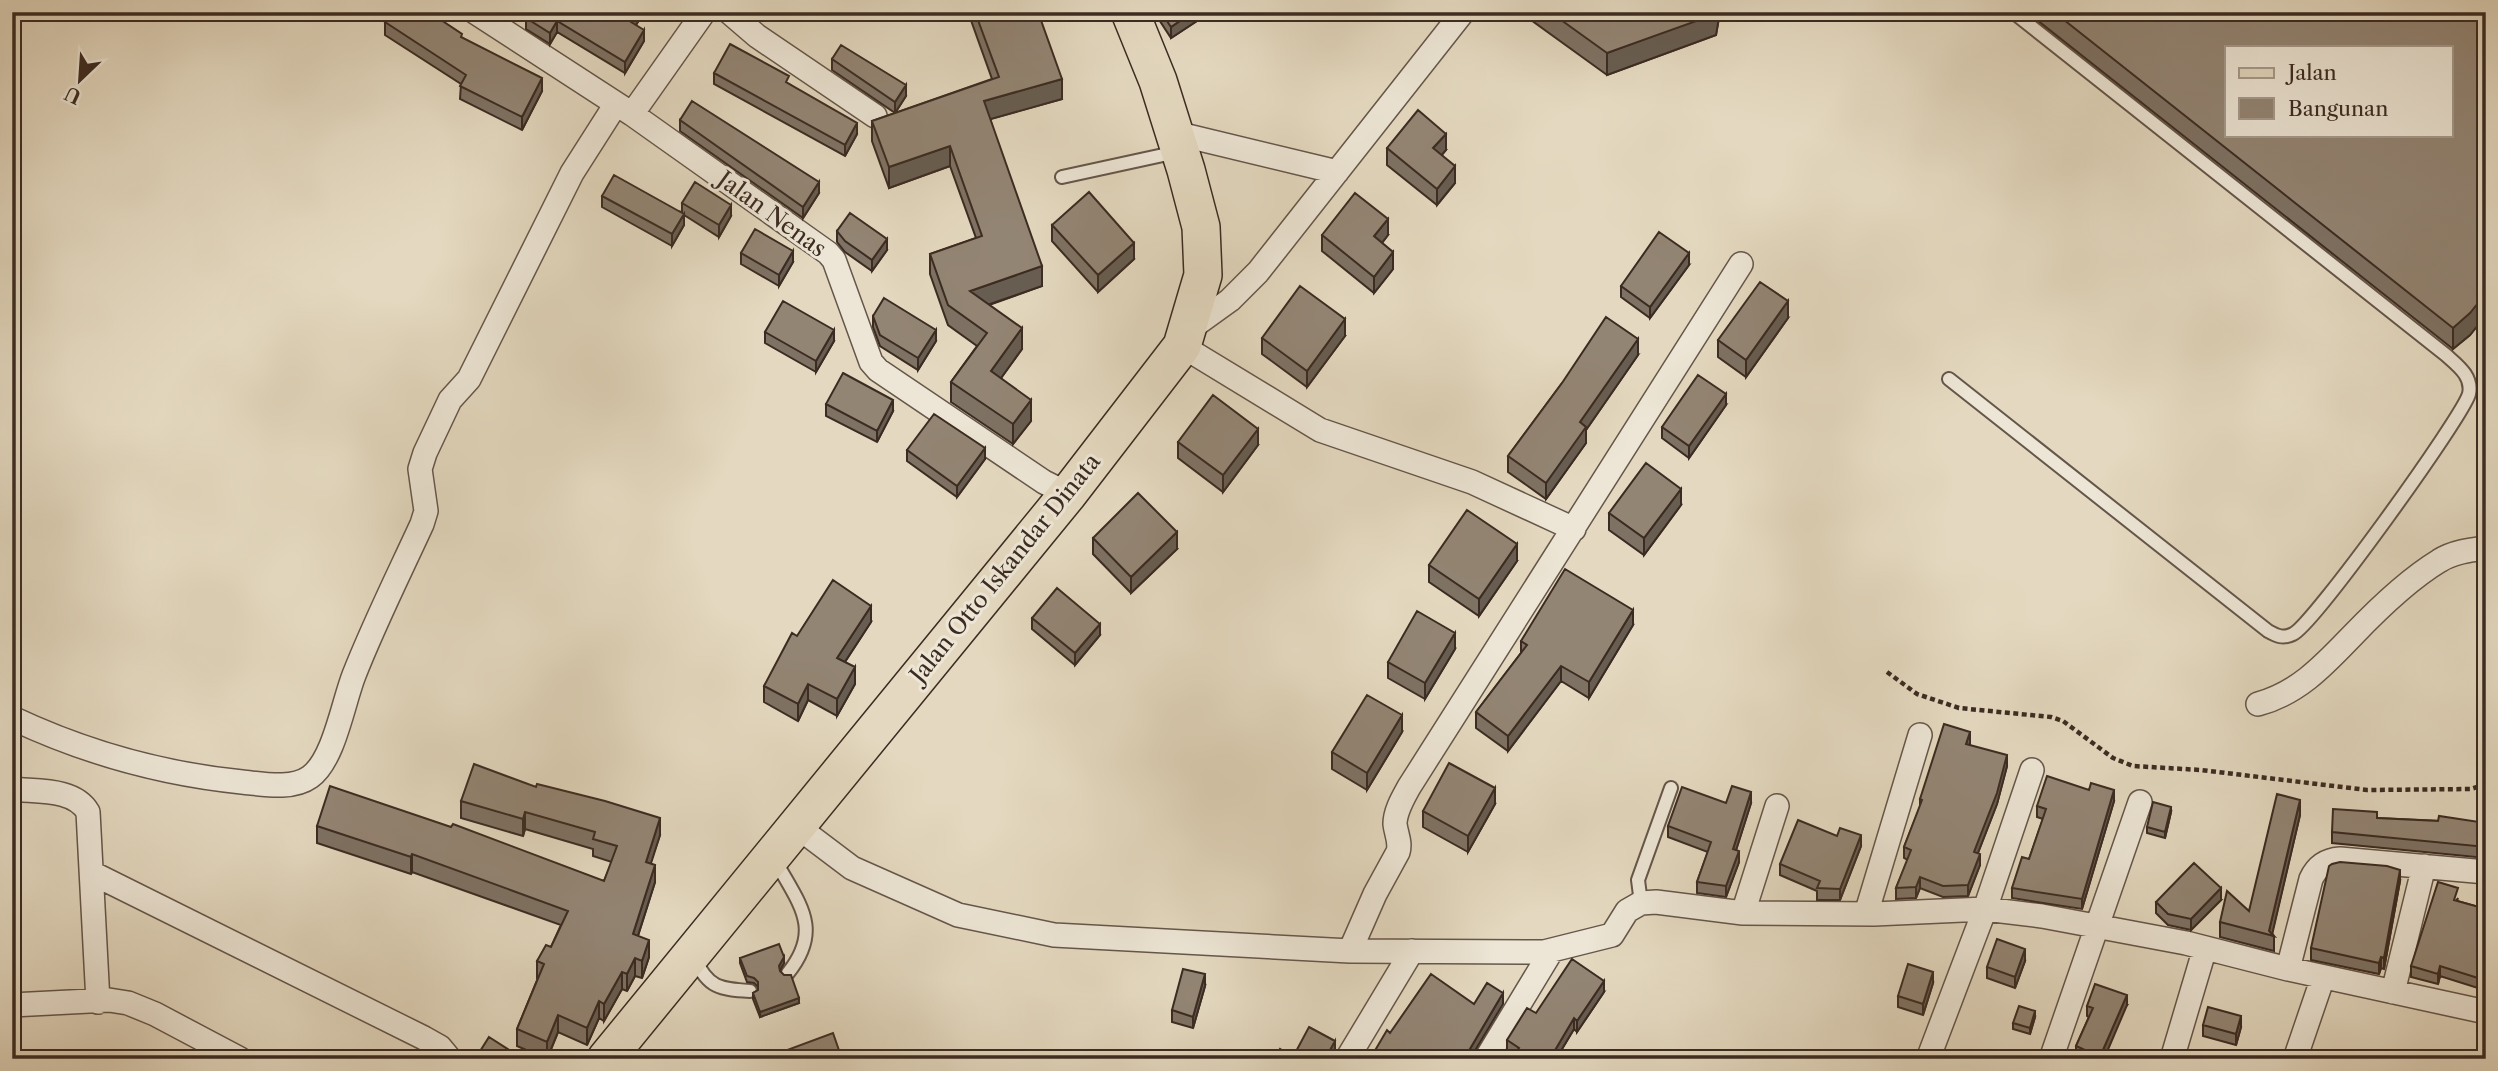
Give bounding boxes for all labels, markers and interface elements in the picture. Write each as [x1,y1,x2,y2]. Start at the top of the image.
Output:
north arrow [46,46,116,116]
legend [2225,46,2452,136]
text: Jalan [2285,60,2337,85]
text: U [61,81,85,109]
text: Bangunan [2288,96,2388,121]
street label: Jalan Nenas [710,163,832,263]
street label: Jalan Otto Iskandar Dinata [902,447,1107,691]

